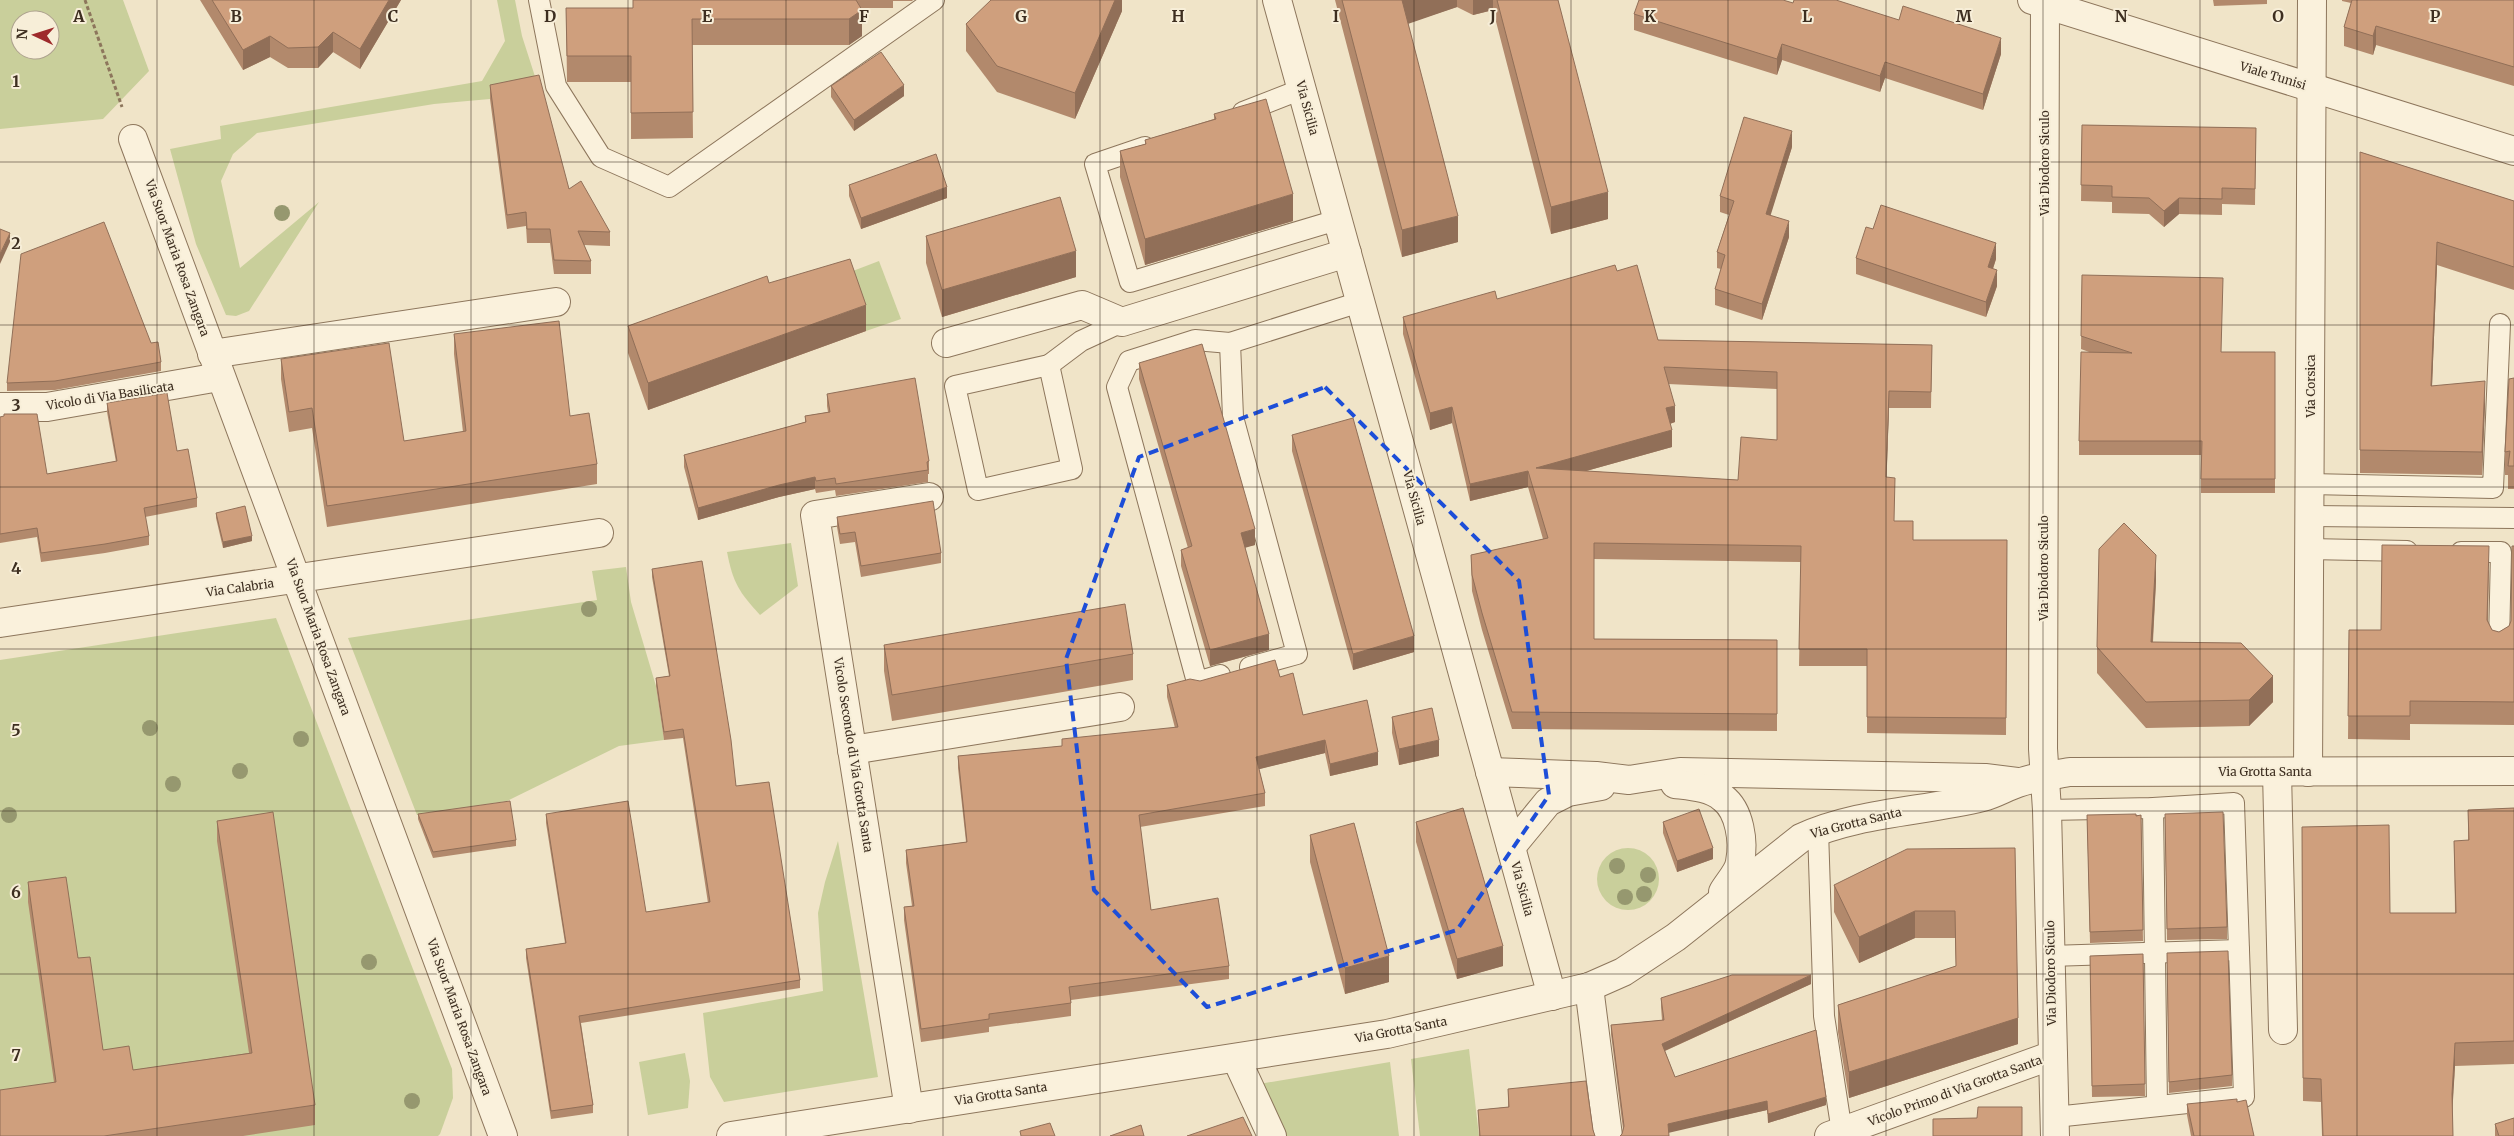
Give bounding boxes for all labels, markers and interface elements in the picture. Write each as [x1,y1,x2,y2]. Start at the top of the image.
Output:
text: A [72,6,85,26]
text: B [230,6,242,26]
text: C [388,6,398,26]
text: D [544,6,556,26]
text: E [702,6,713,26]
text: F [859,6,869,26]
text: G [1015,6,1027,26]
text: H [1171,6,1185,26]
text: I [1333,6,1339,26]
text: J [1489,6,1496,26]
text: K [1644,6,1656,26]
text: L [1802,6,1812,26]
text: M [1956,6,1973,26]
text: N [2115,6,2128,26]
text: O [2272,6,2284,26]
text: P [2430,6,2441,26]
north arrow [10,10,60,60]
text: N [13,28,31,40]
street label: Viale Tunisi [2237,58,2308,93]
text: 1 [12,71,20,91]
street label: Via Sicilia [1293,78,1322,137]
street label: Via Diodoro Siculo [2037,110,2052,217]
street label: Via Suor Maria Rosa Zangara [142,176,213,339]
text: 2 [11,233,21,253]
street label: Via Corsica [2303,354,2318,419]
street label: Vicolo di Via Basilicata [44,378,175,413]
text: 3 [11,395,21,415]
street label: Via Sicilia [1400,468,1429,527]
street label: Via Diodoro Siculo [2036,515,2051,622]
street label: Via Suor Maria Rosa Zangara [283,555,354,718]
text: 4 [11,558,21,578]
street label: Via Calabria [204,575,275,600]
street label: Vicolo Secondo di Via Grotta Santa [831,655,876,854]
text: 5 [11,720,21,740]
street label: Via Grotta Santa [2217,764,2312,779]
street label: Via Grotta Santa [1808,804,1903,841]
street label: Via Sicilia [1508,859,1537,918]
text: 6 [11,882,21,902]
street label: Via Diodoro Siculo [2042,920,2059,1027]
street label: Via Suor Maria Rosa Zangara [424,935,495,1098]
street label: Via Grotta Santa [1353,1013,1449,1046]
text: 7 [11,1045,21,1065]
street label: Vicolo Primo di Via Grotta Santa [1865,1052,2044,1129]
street label: Via Grotta Santa [953,1079,1049,1108]

